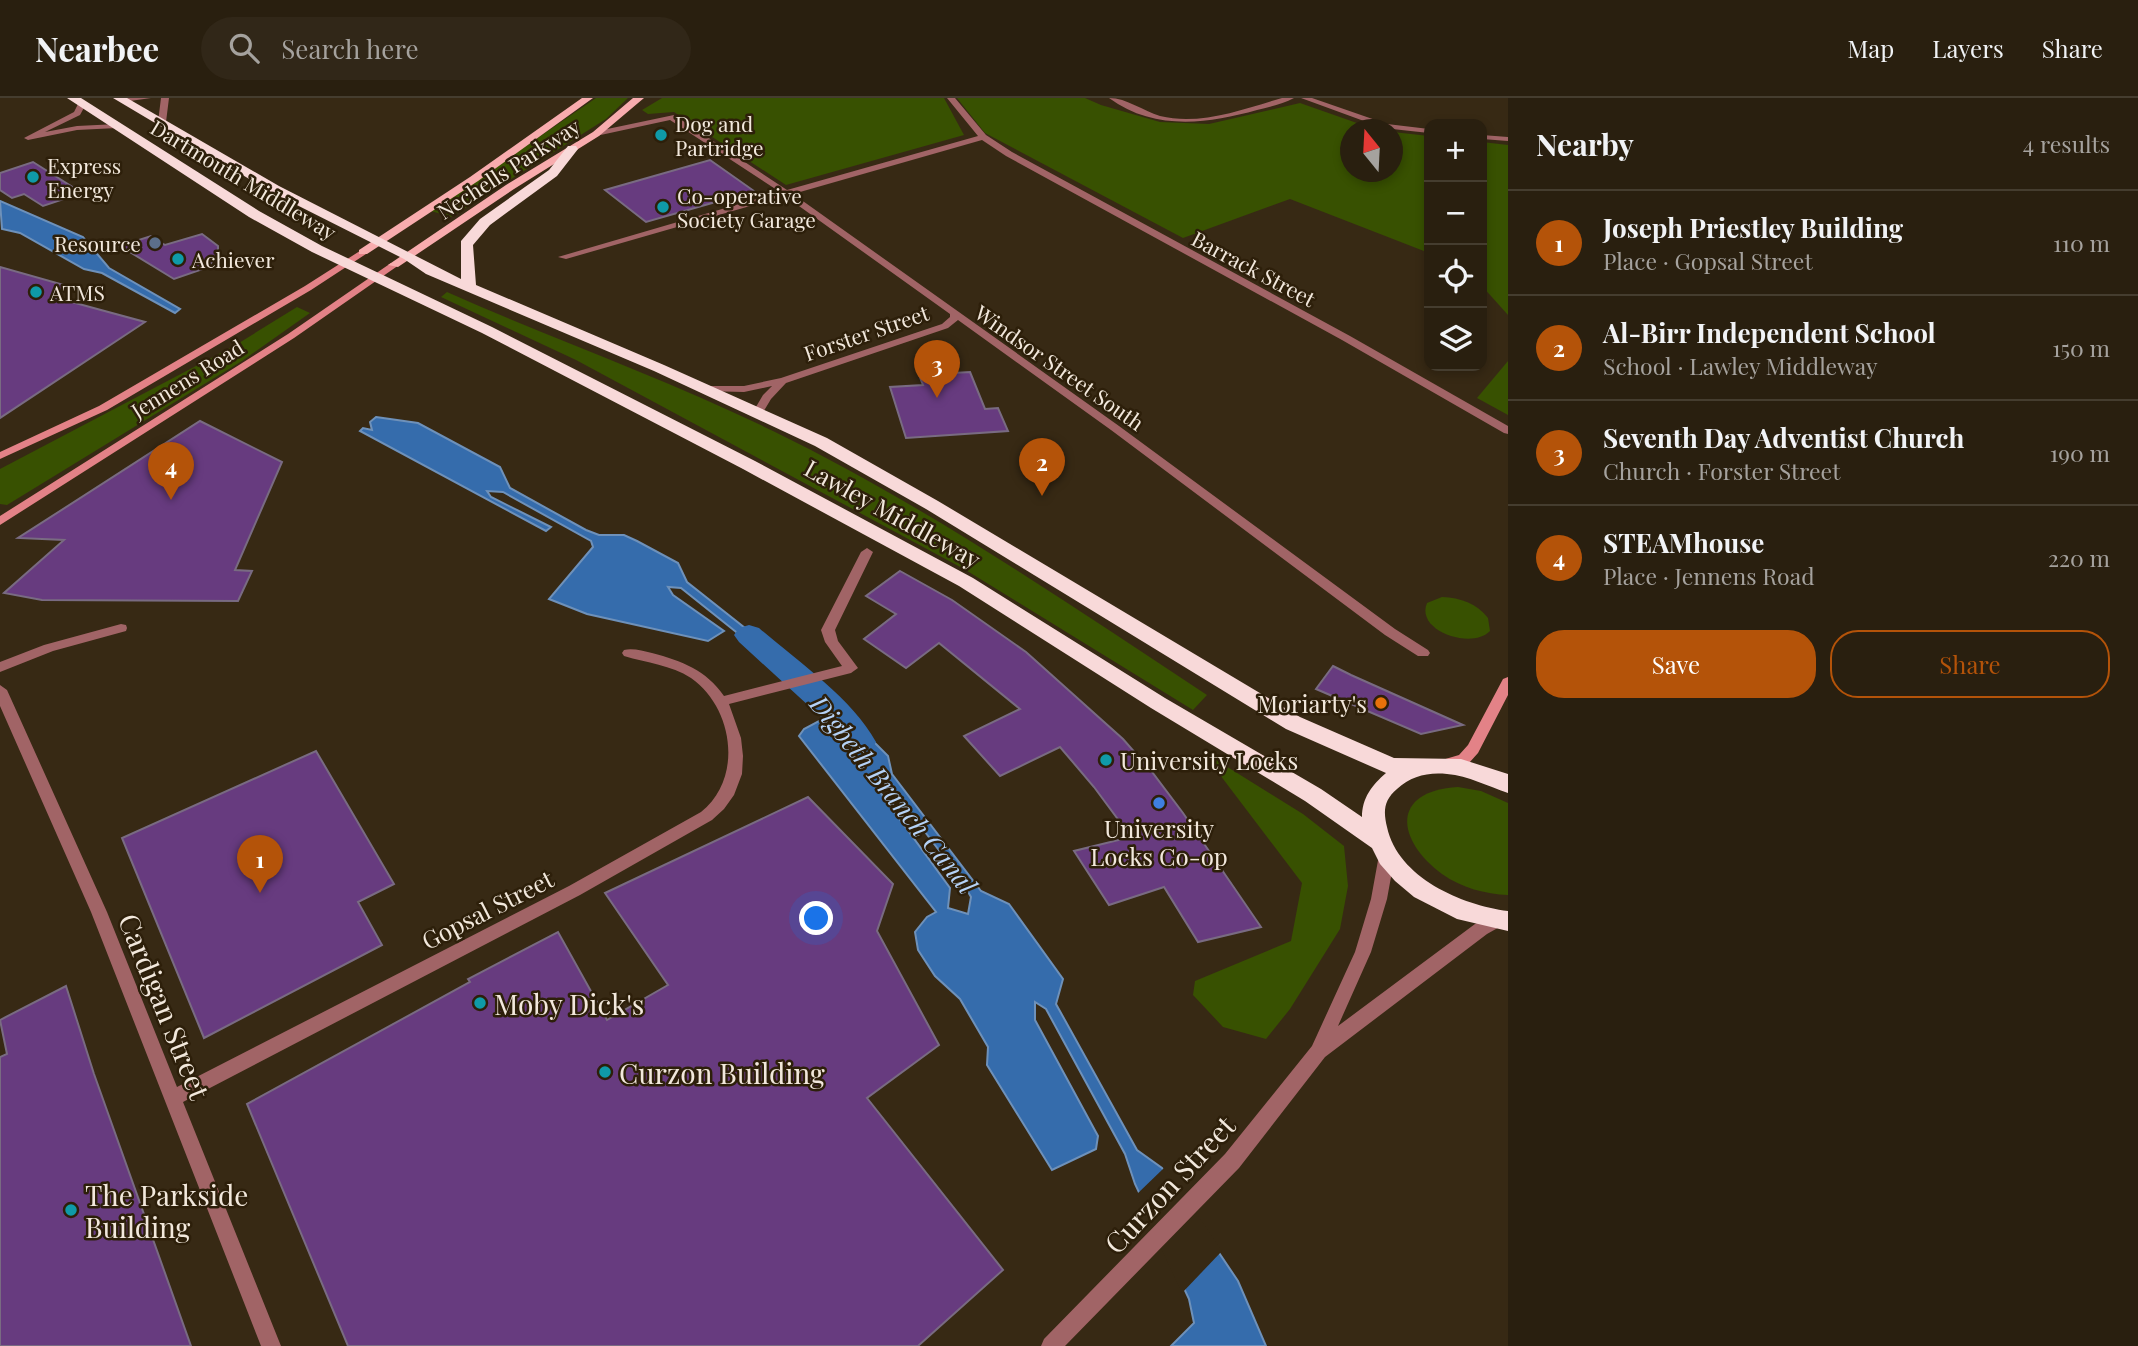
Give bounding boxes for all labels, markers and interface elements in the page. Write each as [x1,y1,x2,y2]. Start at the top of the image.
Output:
search box [201,17,691,80]
text: Nearbee [35,26,159,70]
icon: search [225,29,263,67]
text: Search here [281,31,419,66]
text: Map [1848,32,1894,64]
text: Layers [1932,32,2004,64]
text: Share [2042,32,2103,64]
place label: Dog and Partridge [675,109,764,161]
street label: Nechells Parkway [431,111,585,225]
street label: Dartmouth Middleway [146,112,342,246]
north arrow [1340,119,1403,182]
map controls [1424,119,1487,371]
button: + [1424,119,1487,182]
text: Nearby [1536,124,1634,164]
marker: Dog and Partridge [653,127,669,143]
text: 4 results [2023,128,2110,159]
place label: Express Energy [47,151,121,203]
marker: Express Energy [25,169,41,185]
place label: Co-operative Society Garage [677,181,816,233]
button: − [1424,182,1487,245]
marker: Co-operative Society Garage [655,199,671,215]
text: Joseph Priestley Building [1603,210,1903,245]
street label: Barrack Street [1187,224,1321,313]
text: 1 [1555,227,1563,258]
text: 110 m [2053,227,2110,258]
place label: Resource [54,229,141,257]
marker: Resource [147,235,163,251]
place label: Achiever [191,245,275,273]
button: locate [1424,245,1487,308]
text: Place · Gopsal Street [1603,245,1813,276]
marker: Achiever [170,251,186,267]
place label: ATMS [49,278,105,306]
marker: ATMS [28,284,44,300]
street label: Forster Street [800,297,933,366]
street label: Windsor Street South [969,297,1151,436]
button: layers [1424,308,1487,371]
text: Al-Birr Independent School [1603,315,1936,350]
street label: Jennens Road [125,332,249,424]
text: 2 [1553,332,1565,363]
text: 150 m [2052,332,2110,363]
pin: 3 [914,340,960,398]
text: School · Lawley Middleway [1603,350,1878,381]
text: Seventh Day Adventist Church [1603,420,1964,455]
text: 3 [1553,437,1565,468]
text: 190 m [2050,437,2110,468]
pin: 2 [1019,438,1065,496]
pin: 4 [148,442,194,500]
street label: Lawley Middleway [799,451,987,575]
text: Church · Forster Street [1603,455,1840,486]
text: STEAMhouse [1603,525,1764,560]
text: 4 [1553,542,1565,573]
text: 220 m [2048,542,2110,573]
text: Place · Jennens Road [1603,560,1815,591]
button: Save [1536,630,1816,698]
button: Share [1830,630,2110,698]
water label: Digbeth Branch Canal [802,687,986,902]
place label: Moriarty's [1257,687,1367,719]
marker: Moriarty's [1373,695,1389,711]
place label: University Locks [1120,744,1298,776]
marker: University Locks [1098,752,1114,768]
marker: University Locks Co-op [1151,795,1167,811]
place label: University Locks Co-op [1090,812,1228,872]
pin: 1 [237,835,283,893]
street label: Gopsal Street [416,862,559,956]
your location [799,901,833,935]
street label: Cardigan Street [111,908,219,1105]
place label: Moby Dick's [494,985,644,1022]
marker: Moby Dick's [472,995,488,1011]
place label: Curzon Building [619,1054,825,1091]
marker: Curzon Building [597,1064,613,1080]
street label: Curzon Street [1096,1106,1243,1261]
place label: The Parkside Building [85,1176,248,1245]
marker: The Parkside Building [63,1202,79,1218]

